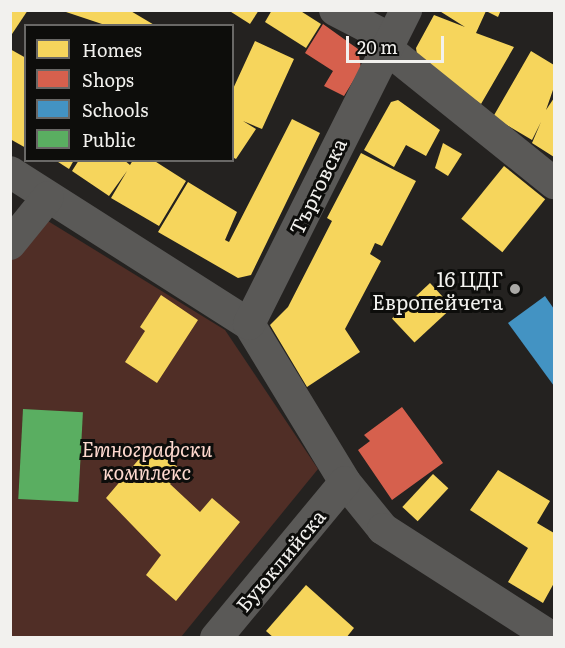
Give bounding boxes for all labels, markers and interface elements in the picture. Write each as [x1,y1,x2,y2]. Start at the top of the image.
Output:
legend [24,24,234,162]
scale bar [349,24,446,62]
text: 20 m [357,33,398,60]
text: Homes [82,36,142,63]
text: Shops [82,66,134,93]
text: Schools [82,96,148,123]
text: Public [82,126,136,153]
street label: Търговска [283,134,351,238]
place label: 16 ЦДГ Европейчета [372,266,503,313]
marker: 16 ЦДГ Европейчета [508,282,522,296]
park label: Етнографски комплекс [82,436,212,483]
street label: Буюклийска [230,504,330,616]

